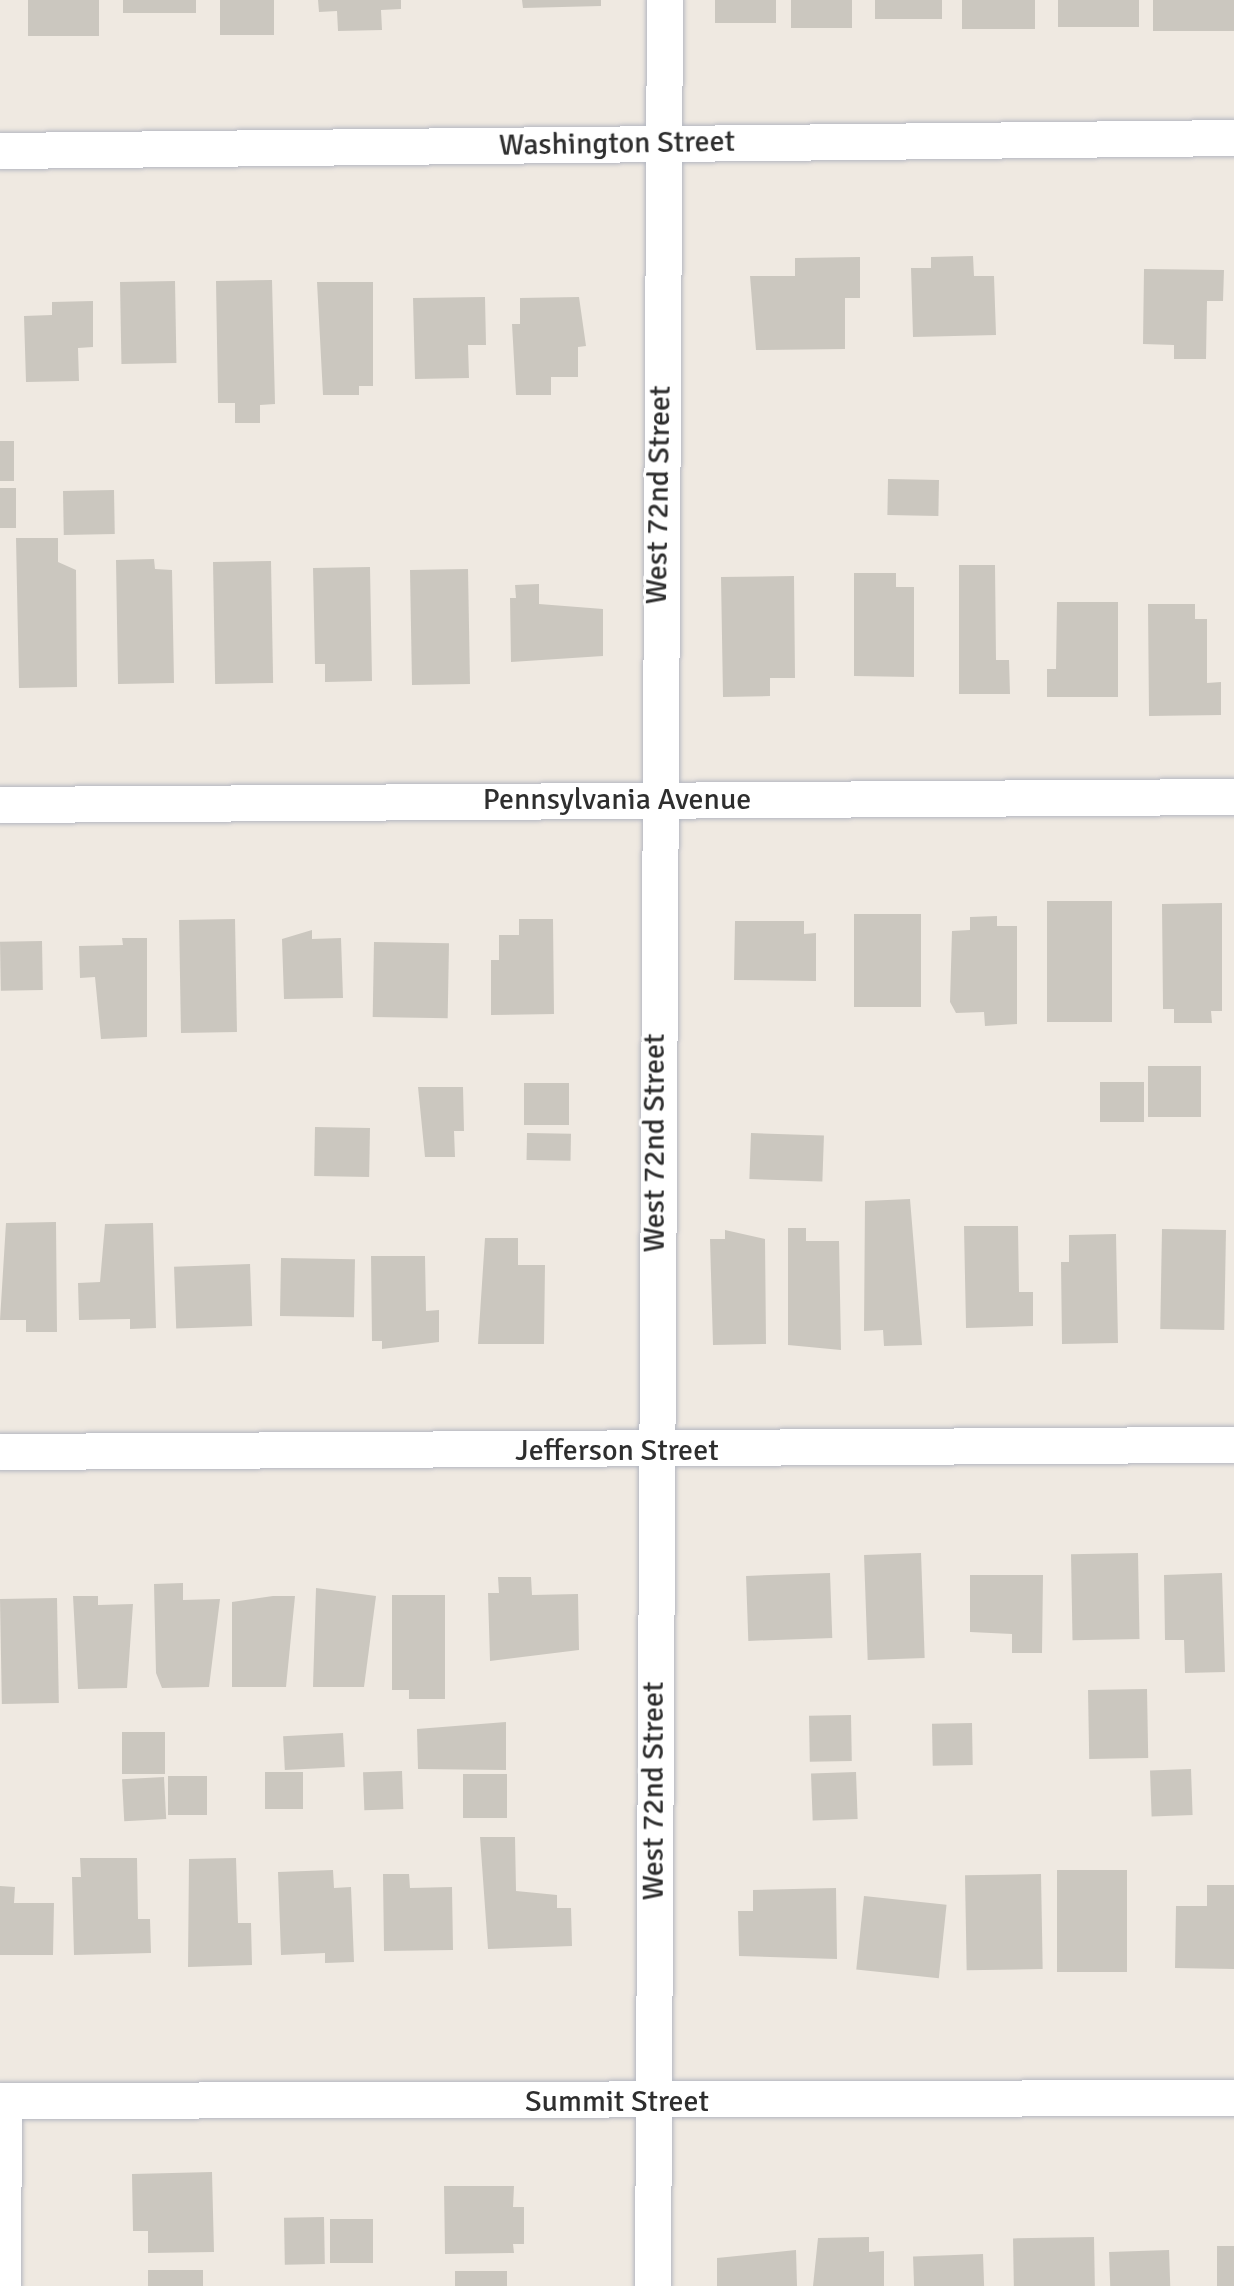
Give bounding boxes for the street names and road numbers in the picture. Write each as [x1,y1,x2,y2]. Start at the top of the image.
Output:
street label: Washington Street [499,124,735,164]
street label: West 72nd Street [639,385,679,605]
street label: Pennsylvania Avenue [483,782,751,818]
street label: West 72nd Street [637,1034,673,1252]
street label: Jefferson Street [515,1433,719,1469]
street label: West 72nd Street [636,1682,672,1900]
street label: Summit Street [525,2084,709,2120]

